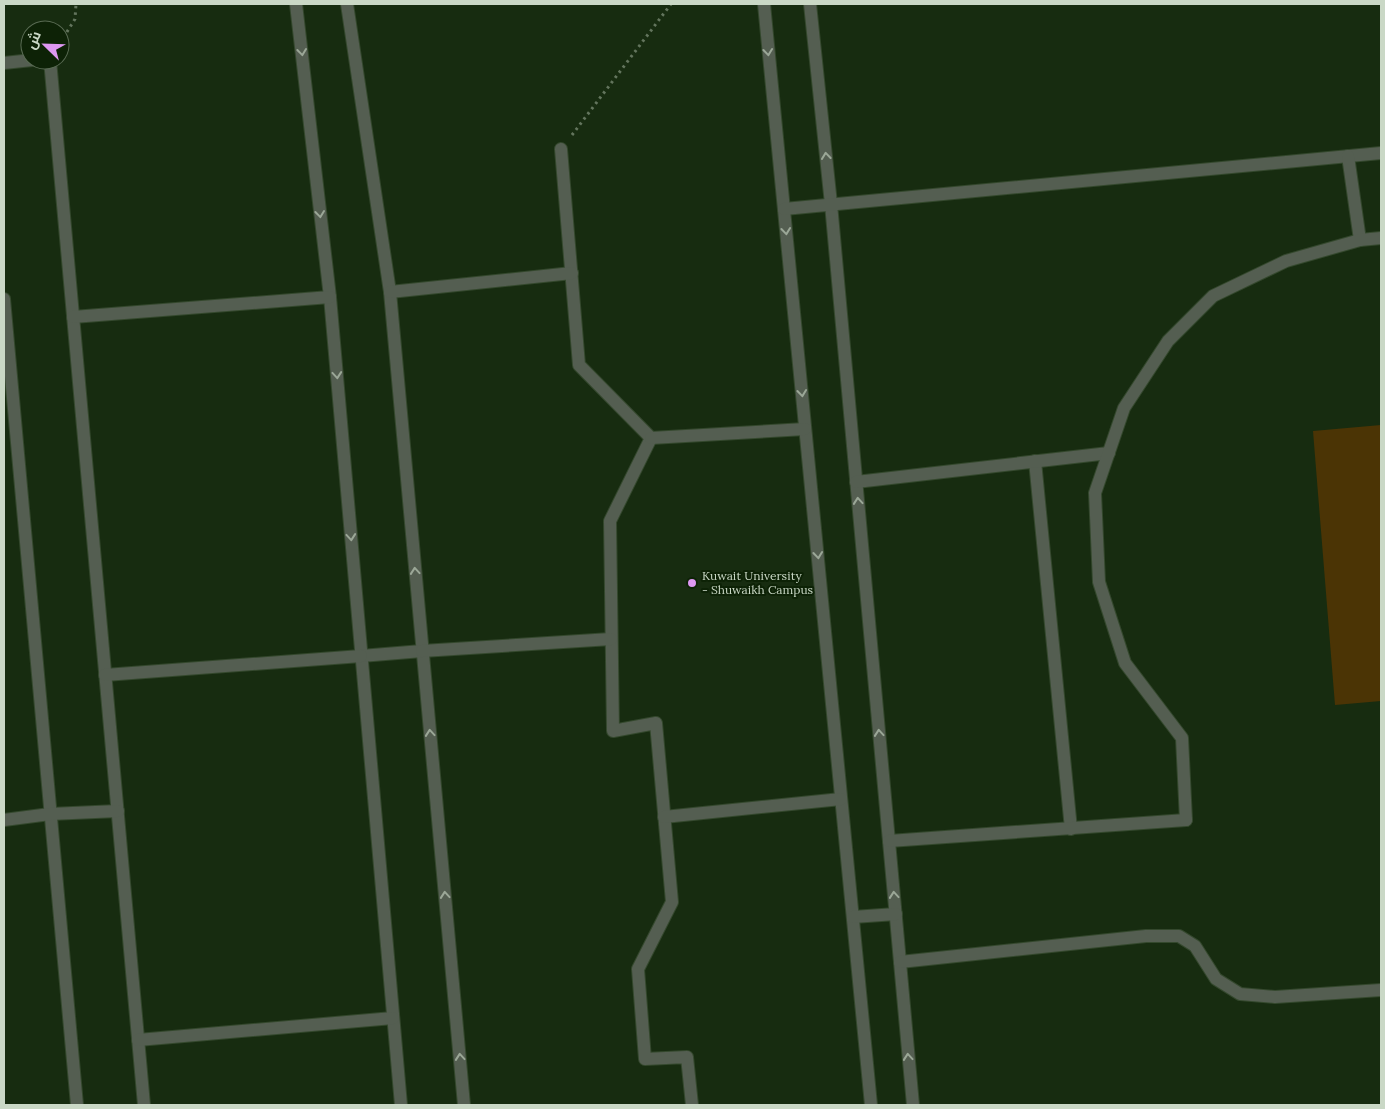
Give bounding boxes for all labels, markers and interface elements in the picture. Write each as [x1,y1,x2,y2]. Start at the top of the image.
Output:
north arrow [20,20,70,70]
text: ش [21,28,45,52]
one-way arrow [296,48,307,56]
one-way arrow [763,49,774,57]
one-way arrow [821,151,832,159]
one-way arrow [314,210,325,218]
one-way arrow [780,228,791,236]
one-way arrow [331,372,342,380]
one-way arrow [796,389,807,397]
one-way arrow [853,497,864,505]
one-way arrow [345,533,356,541]
one-way arrow [812,551,823,559]
one-way arrow [410,567,421,575]
place label: Kuwait University - Shuwaikh Campus [702,568,814,597]
marker: Kuwait University - Shuwaikh Campus [686,577,698,589]
one-way arrow [425,729,436,737]
one-way arrow [874,729,885,737]
one-way arrow [440,891,451,899]
one-way arrow [889,891,900,899]
one-way arrow [454,1052,465,1060]
one-way arrow [903,1052,914,1060]

